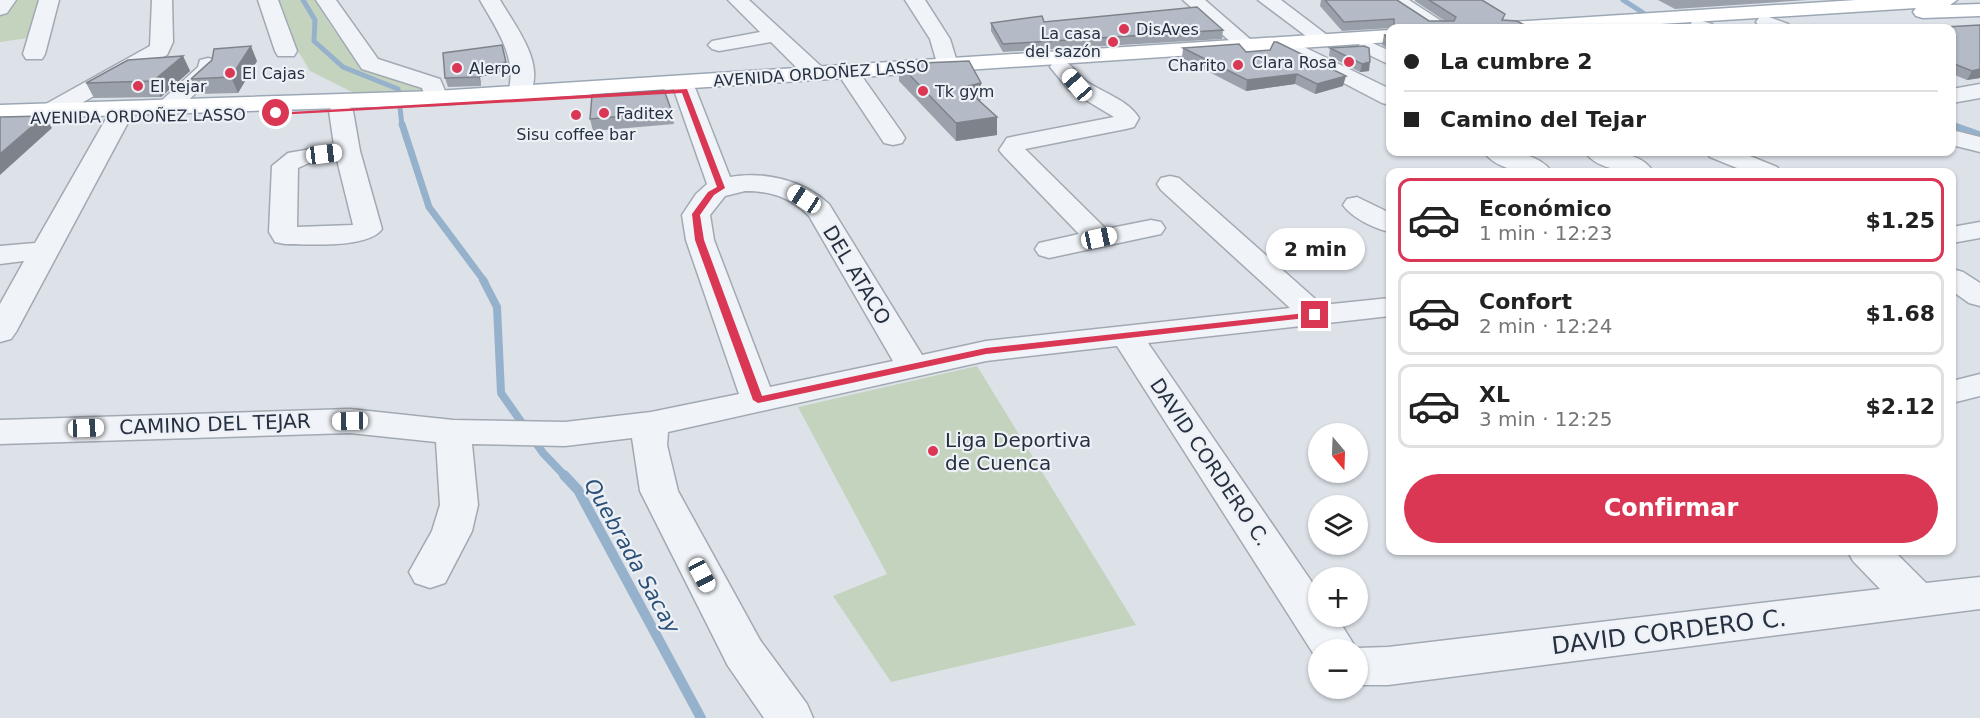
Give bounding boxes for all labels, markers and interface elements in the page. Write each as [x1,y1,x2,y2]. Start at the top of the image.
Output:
place label: DisAves [1136,20,1199,39]
marker: DisAves [1117,22,1131,36]
place label: La casa del sazón [1025,24,1101,61]
marker: La casa del sazón [1106,35,1120,49]
text: La cumbre 2 [1440,49,1593,74]
place label: Clara Rosa [1252,53,1337,72]
marker: Clara Rosa [1342,55,1356,69]
place label: Charito [1168,56,1226,75]
street label: AVENIDA ORDOÑEZ LASSO [713,57,929,90]
marker: Charito [1231,58,1245,72]
place label: Alerpo [469,59,521,78]
marker: Alerpo [450,61,464,75]
place label: El Cajas [242,64,305,83]
marker: El Cajas [223,66,237,80]
car [1058,66,1096,104]
place label: El tejar [150,77,207,96]
marker: El tejar [131,79,145,93]
place label: Tk gym [934,82,994,101]
marker: Tk gym [916,84,930,98]
route start [262,99,289,126]
place label: Faditex [616,104,673,123]
street label: AVENIDA ORDOÑEZ LASSO [30,105,246,128]
marker: Faditex [597,106,611,120]
text: Camino del Tejar [1440,107,1646,132]
marker: Sisu coffee bar [569,108,583,122]
place label: Sisu coffee bar [516,125,636,144]
car [305,143,343,165]
car [784,182,824,216]
icon: car [1407,193,1461,247]
text: Económico [1479,196,1612,221]
text: $1.25 [1865,208,1935,233]
street label: DEL ATACO [818,221,896,329]
text: 1 min · 12:23 [1479,221,1613,245]
car [1080,225,1118,251]
callout: 2 min [1266,228,1364,270]
text: 2 min [1284,237,1347,261]
icon: car [1407,286,1461,340]
text: Confort [1479,289,1572,314]
route end [1301,301,1328,328]
text: $1.68 [1865,301,1935,326]
text: 2 min · 12:24 [1479,314,1613,338]
street label: DAVID CORDERO C. [1145,374,1275,550]
icon: car [1407,379,1461,433]
text: XL [1479,382,1510,407]
text: $2.12 [1865,394,1935,419]
text: 3 min · 12:25 [1479,407,1613,431]
street label: CAMINO DEL TEJAR [119,409,311,439]
car [332,412,368,430]
car [68,418,104,438]
north arrow [1308,423,1368,483]
map controls [1308,423,1368,699]
place label: Liga Deportiva de Cuenca [945,428,1091,475]
marker: Liga Deportiva de Cuenca [926,444,940,458]
water label: Quebrada Sacay [579,474,685,638]
button: Confirmar [1404,474,1938,543]
button: layers [1308,495,1368,555]
car [686,555,718,595]
button: + [1308,567,1368,627]
street label: DAVID CORDERO C. [1550,604,1788,660]
button: − [1308,639,1368,699]

